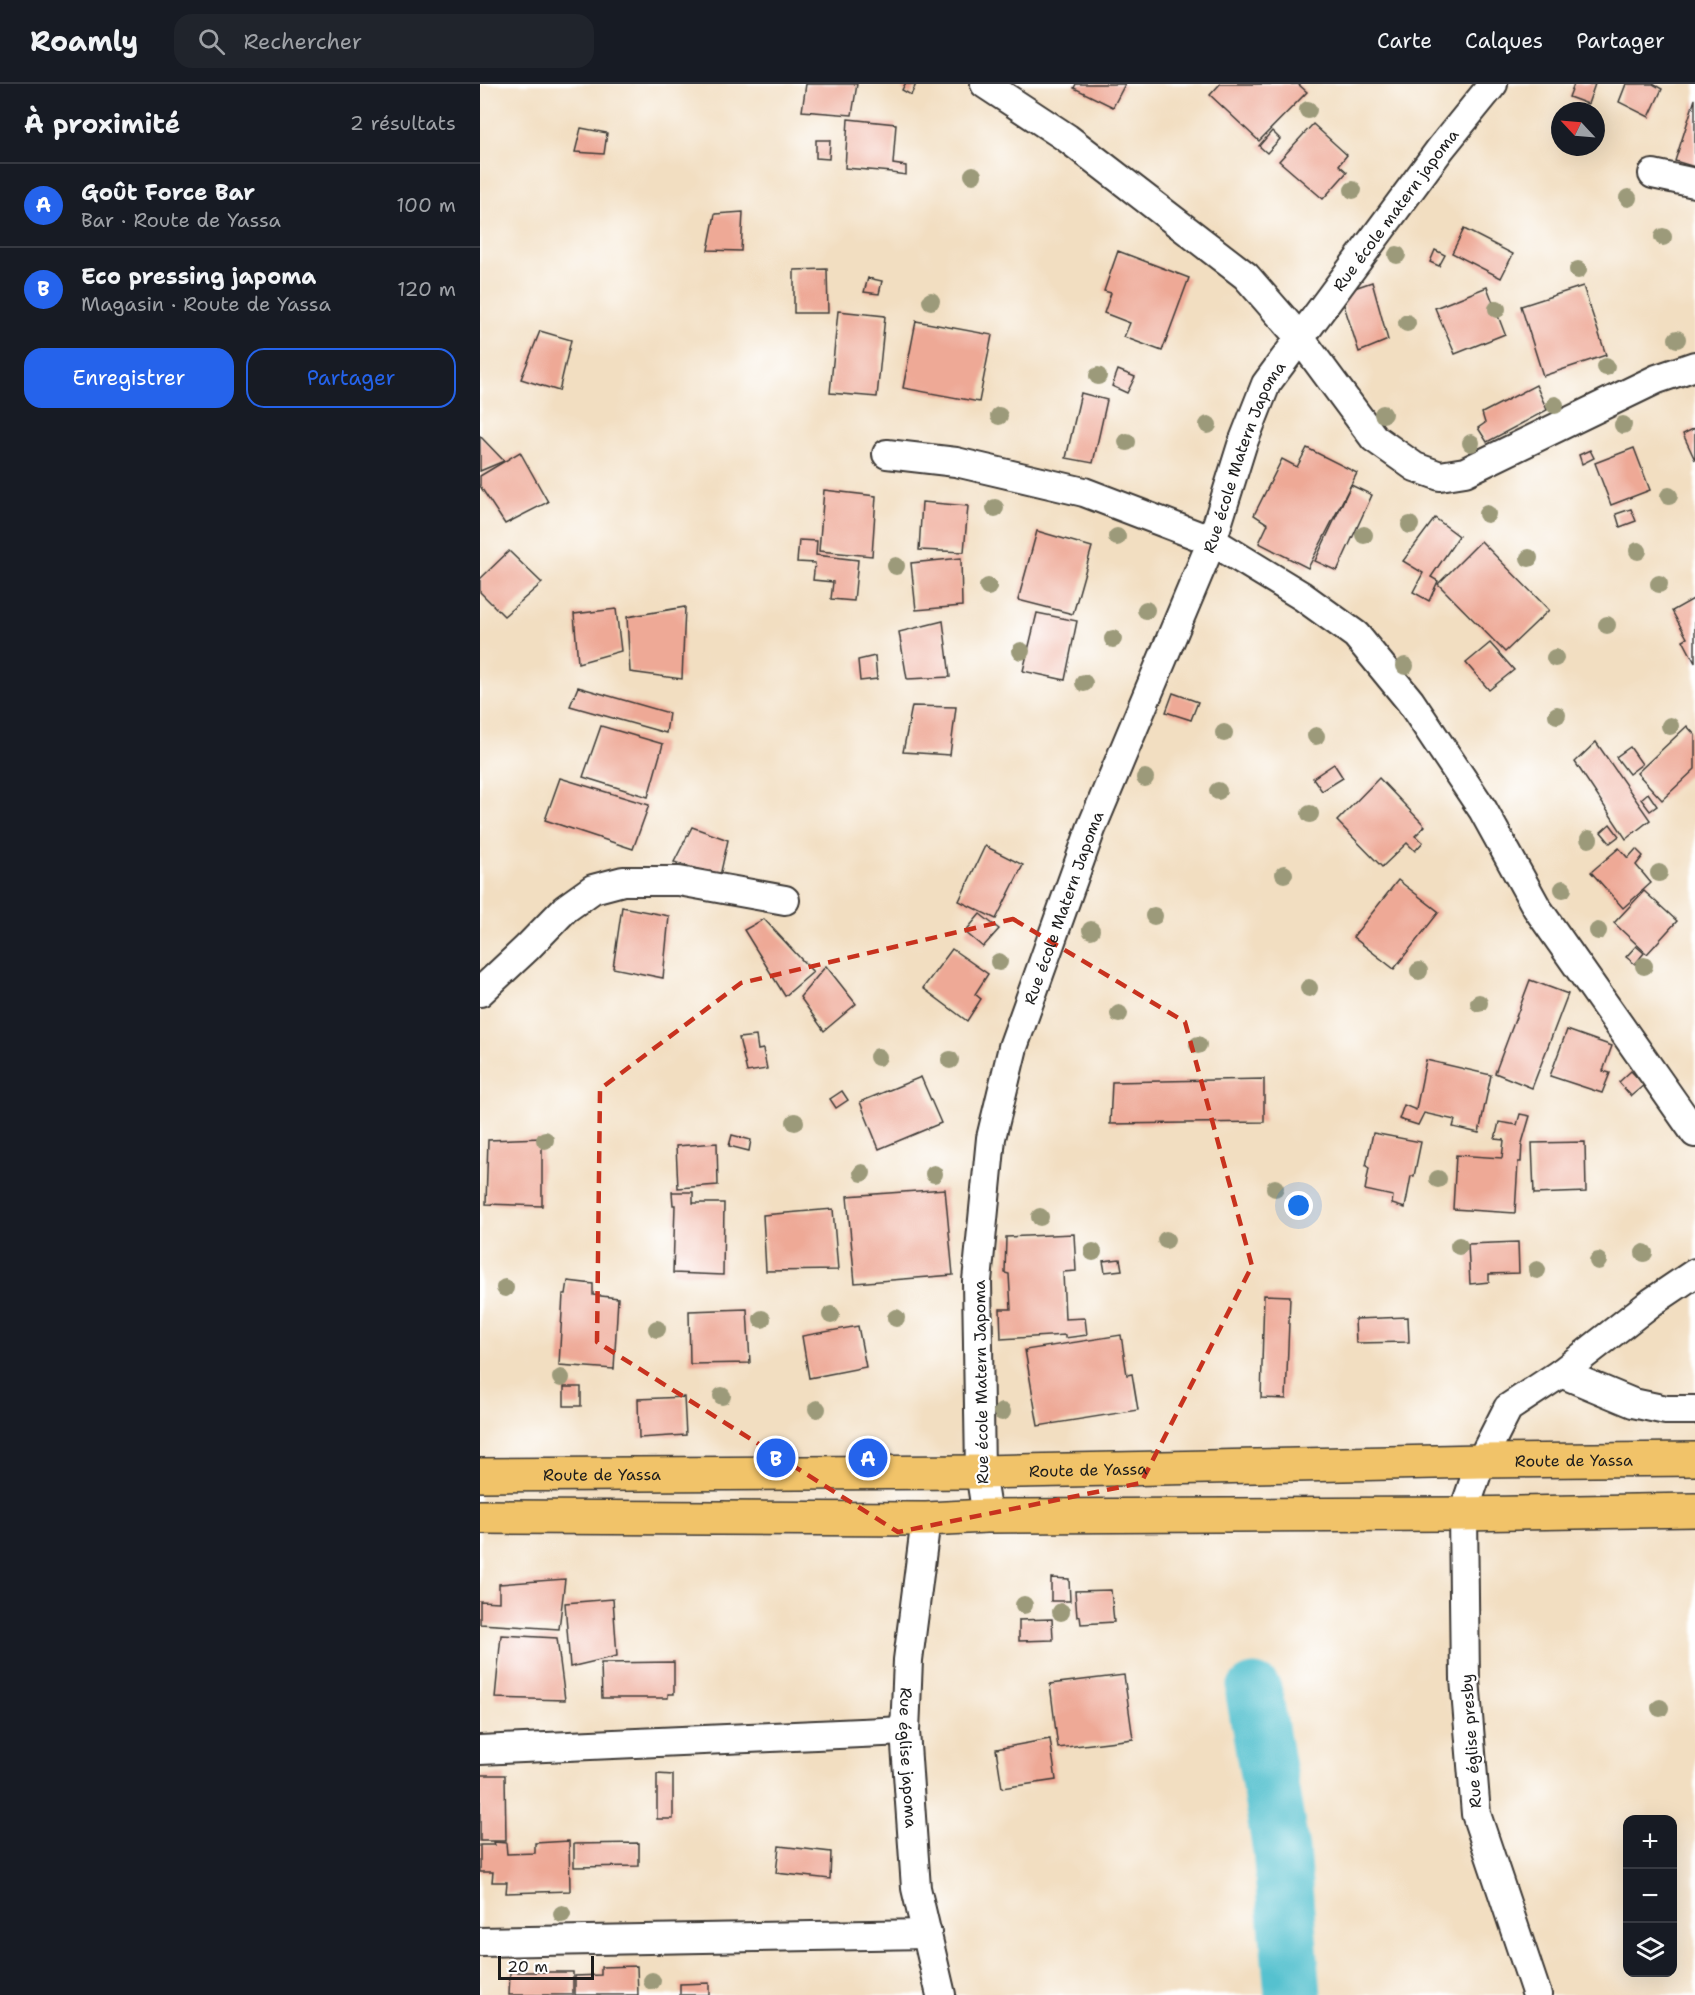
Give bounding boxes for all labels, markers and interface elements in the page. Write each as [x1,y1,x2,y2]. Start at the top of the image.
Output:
search box [174,14,594,68]
text: Roamly [30,22,138,60]
icon: search [195,25,228,58]
text: Rechercher [243,27,362,56]
text: Carte [1377,27,1432,55]
text: Calques [1465,27,1543,55]
text: Partager [1576,27,1665,55]
north arrow [1551,102,1605,156]
text: À proximité [24,106,180,141]
text: 2 résultats [350,110,456,136]
street label: Rue école matern japoma [1328,124,1463,295]
text: Goût Force Bar [81,178,255,207]
text: A [36,192,51,218]
text: 100 m [396,192,456,218]
text: Bar · Route de Yassa [81,207,281,233]
text: Eco pressing japoma [81,262,316,291]
text: B [37,276,50,302]
text: 120 m [397,276,456,302]
text: Magasin · Route de Yassa [81,291,331,317]
button: Enregistrer [24,348,234,408]
button: Partager [246,348,456,408]
street label: Rue école Matern Japoma [1198,357,1290,556]
street label: Rue école Matern Japoma [1019,808,1108,1007]
your location [1284,1191,1313,1220]
street label: Rue école Matern Japoma [969,1280,993,1484]
pin: B [756,1436,796,1480]
pin: A [848,1436,888,1480]
street label: Route de Yassa [1515,1449,1633,1471]
street label: Route de Yassa [1029,1458,1147,1481]
street label: Route de Yassa [543,1463,661,1485]
street label: Rue église presby [1456,1673,1486,1809]
street label: Rue église japoma [894,1687,922,1829]
map controls [1623,1815,1677,1977]
button: + [1623,1815,1677,1869]
button: − [1623,1869,1677,1923]
button: layers [1623,1923,1677,1977]
scale bar [498,1953,594,1980]
text: 20 m [507,1956,548,1977]

